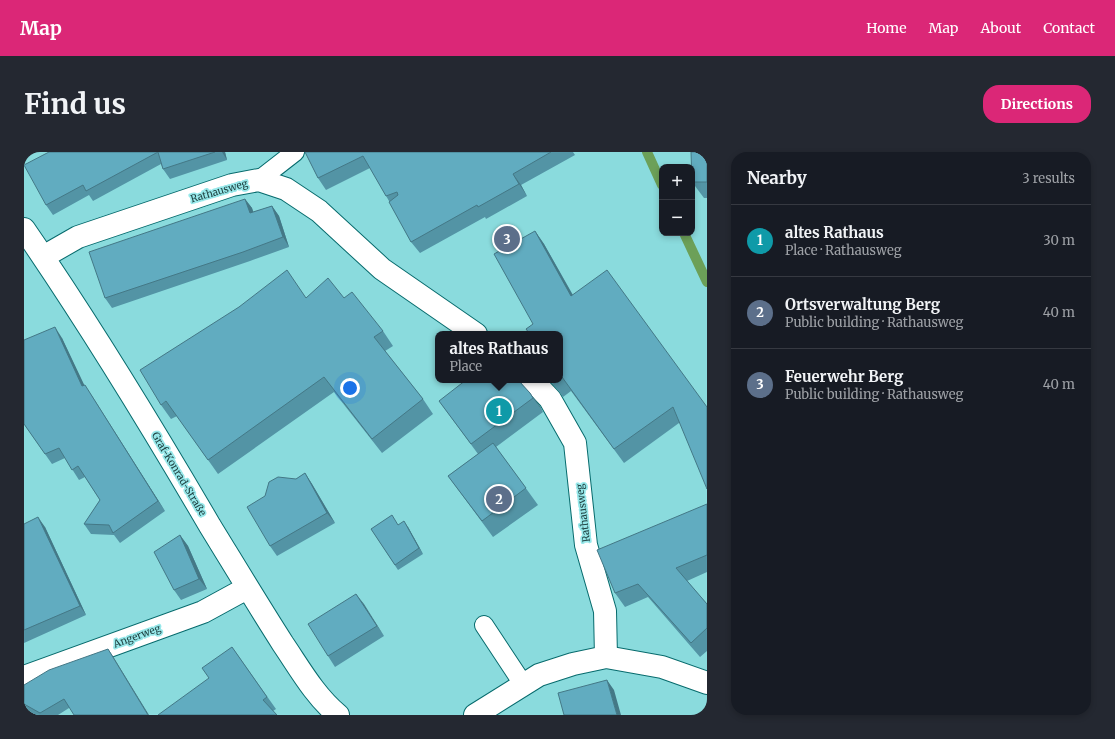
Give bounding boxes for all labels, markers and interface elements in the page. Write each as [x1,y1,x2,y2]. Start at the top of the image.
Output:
text: Map [20,16,62,40]
text: Home [866,19,907,37]
text: Map [929,19,958,37]
text: About [980,19,1021,37]
text: Contact [1043,19,1095,37]
button: Directions [983,85,1091,123]
text: Find us [24,86,126,122]
map controls [659,164,695,236]
button: + [659,164,695,200]
text: Nearby [747,167,807,189]
text: 3 results [1022,170,1075,187]
street label: Rathausweg [189,177,249,205]
button: − [659,200,695,236]
text: altes Rathaus [785,223,884,242]
pin: 3 [494,224,520,254]
text: 1 [757,232,763,249]
text: 30 m [1043,232,1075,249]
text: Place · Rathausweg [785,242,902,259]
text: Ortsverwaltung Berg [785,295,940,314]
text: 2 [756,304,764,321]
text: 40 m [1043,304,1075,321]
text: Public building · Rathausweg [785,314,963,331]
popup [435,331,563,383]
text: altes Rathaus [450,339,548,358]
text: Place [450,358,482,375]
text: Feuerwehr Berg [785,367,903,386]
text: 3 [756,376,764,393]
text: 40 m [1043,376,1075,393]
your location [340,378,360,398]
text: Public building · Rathausweg [785,386,963,403]
pin: 1 [486,396,512,426]
street label: Graf-Konrad-Straße [149,430,209,518]
street label: Rathausweg [573,483,593,543]
pin: 2 [486,484,512,514]
street label: Angerweg [111,621,162,651]

